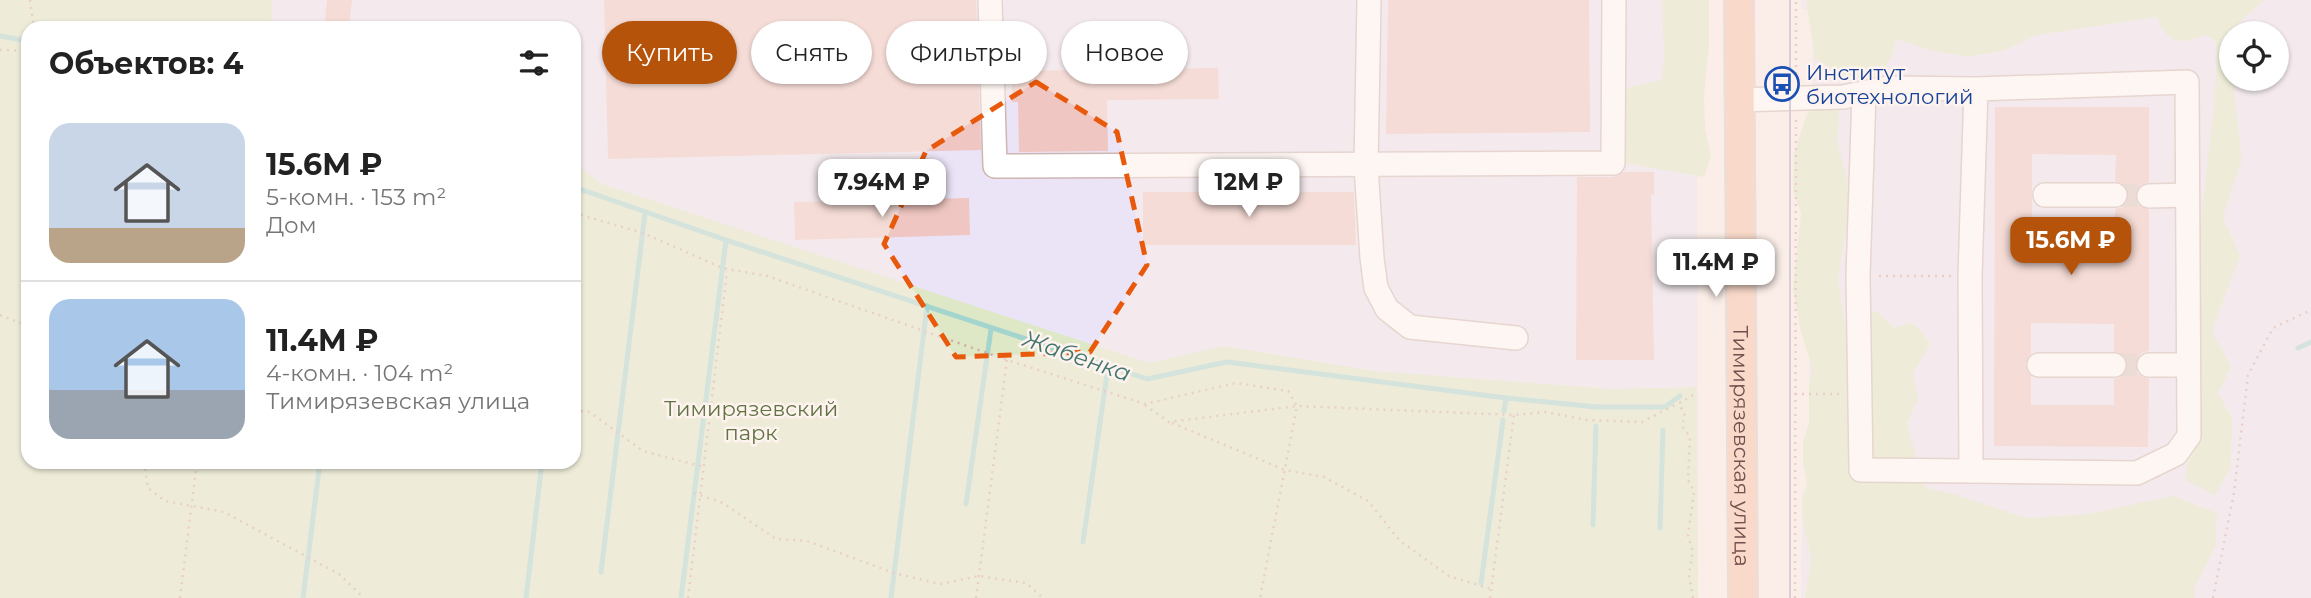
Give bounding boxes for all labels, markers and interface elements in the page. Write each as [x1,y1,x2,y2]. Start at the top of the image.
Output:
chip: Купить [602,21,737,84]
chip: Снять [751,21,872,84]
chip: Фильтры [886,21,1047,84]
chip: Новое [1061,21,1188,84]
map controls [2219,21,2289,91]
button: locate [2219,21,2289,91]
icon: filters [515,44,553,82]
text: Объектов: 4 [49,45,243,82]
place label: Институт биотехнологий [1806,60,1973,109]
bus stop icon: Институт биотехнологий [1763,65,1801,103]
text: 15.6M ₽ [266,146,383,183]
icon: home [105,151,189,235]
pin: 7.94M ₽ [817,160,947,219]
pin: 12M ₽ [1200,160,1298,219]
text: 7.94M ₽ [834,168,930,196]
text: 12M ₽ [1215,168,1283,196]
text: 5-комн. · 153 m² [266,183,446,211]
text: Дом [266,211,317,239]
pin: 15.6M ₽ [2006,218,2136,277]
text: 15.6M ₽ [2026,226,2116,254]
pin: 11.4M ₽ [1651,240,1781,299]
text: 11.4M ₽ [1673,248,1759,276]
text: 11.4M ₽ [266,322,378,359]
water label: Жабенка [1018,324,1135,388]
street label: Тимирязевская улица [1729,325,1755,567]
icon: home [105,327,189,411]
text: 4-комн. · 104 m² [266,359,453,387]
text: Тимирязевская улица [266,387,530,415]
park label: Тимирязевский парк [664,396,838,445]

